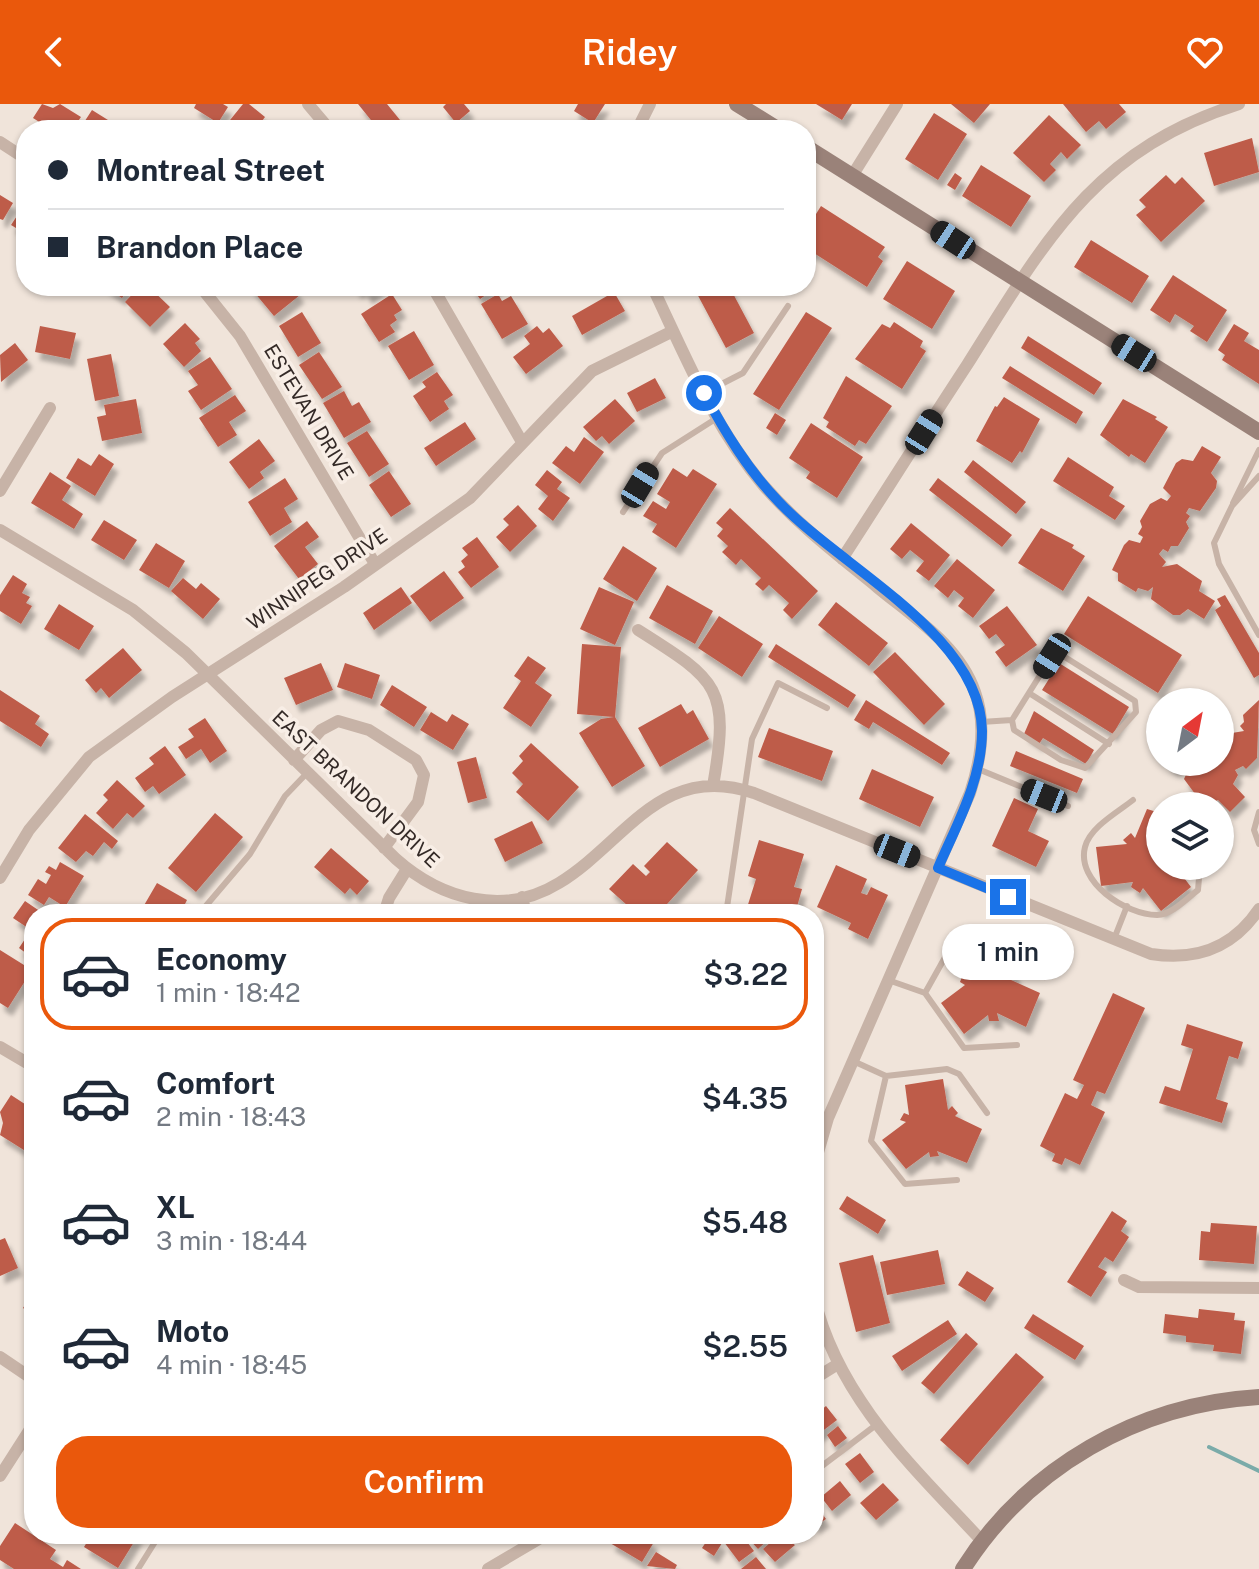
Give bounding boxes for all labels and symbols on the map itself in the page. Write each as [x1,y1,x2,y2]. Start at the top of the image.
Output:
car [926,217,980,263]
car [1107,330,1161,376]
street label: ESTEVAN DRIVE [259,340,359,484]
route start [686,375,722,411]
car [901,405,947,459]
car [617,458,663,512]
street label: WINNIPEG DRIVE [242,523,392,635]
car [1029,629,1075,683]
north arrow [1146,688,1234,776]
street label: EAST BRANDON DRIVE [267,705,445,873]
car [1017,776,1071,816]
car [870,831,924,871]
route end [990,879,1026,915]
callout: 1 min [942,925,1074,981]

